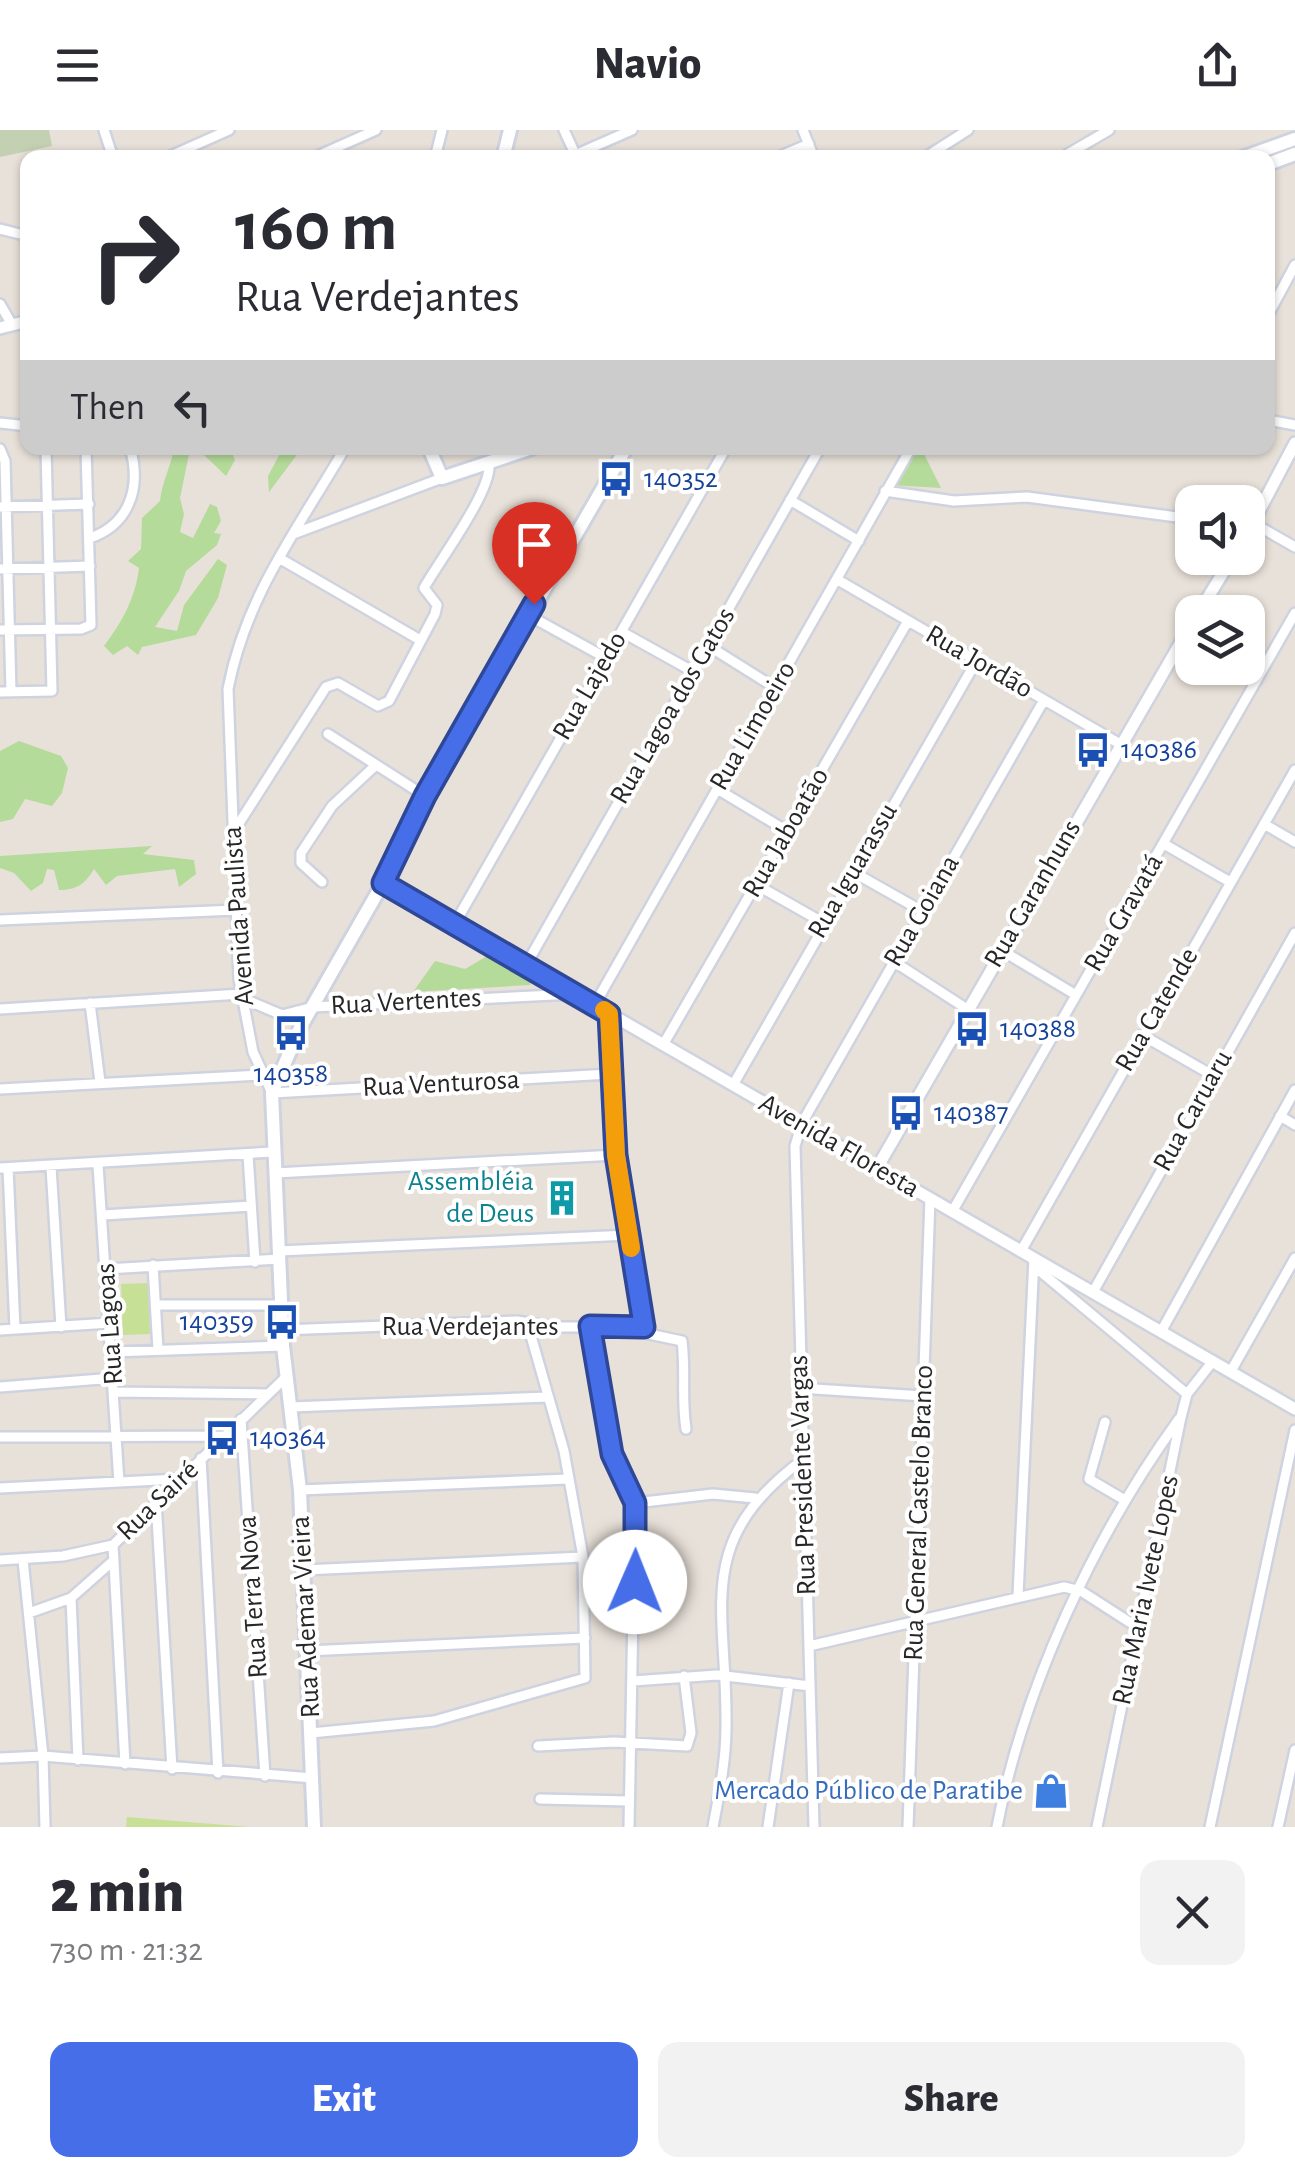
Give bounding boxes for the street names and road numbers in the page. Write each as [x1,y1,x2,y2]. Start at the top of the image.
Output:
street label: Rua Lagoa dos Gatos [605,603,741,809]
street label: Rua Jordão [921,620,1037,704]
street label: Rua Lajedo [548,627,632,745]
street label: Rua Limoeiro [705,657,801,795]
street label: Rua Jaboatão [738,763,834,903]
street label: Rua Iguarassu [803,799,903,943]
street label: Rua Garanhuns [980,815,1086,973]
street label: Avenida Paulista [219,825,259,1007]
street label: Rua Gravatá [1079,849,1169,977]
street label: Rua Goiana [879,850,965,972]
street label: Rua Catende [1110,943,1204,1077]
street label: Rua Vertentes [330,984,482,1020]
street label: Rua Caruaru [1148,1046,1238,1176]
street label: Rua Venturosa [362,1066,521,1102]
street label: Avenida Floresta [754,1089,924,1203]
street label: Rua Lagoas [92,1262,128,1386]
street label: Rua Verdejantes [381,1313,559,1341]
street label: Rua Presidente Vargas [785,1354,821,1596]
street label: Rua General Castelo Branco [900,1364,938,1662]
street label: Rua Sairé [112,1456,204,1546]
street label: Rua Maria Ivete Lopes [1108,1473,1184,1707]
street label: Rua Terra Nova [233,1515,273,1679]
street label: Rua Ademar Vieira [287,1515,325,1719]

